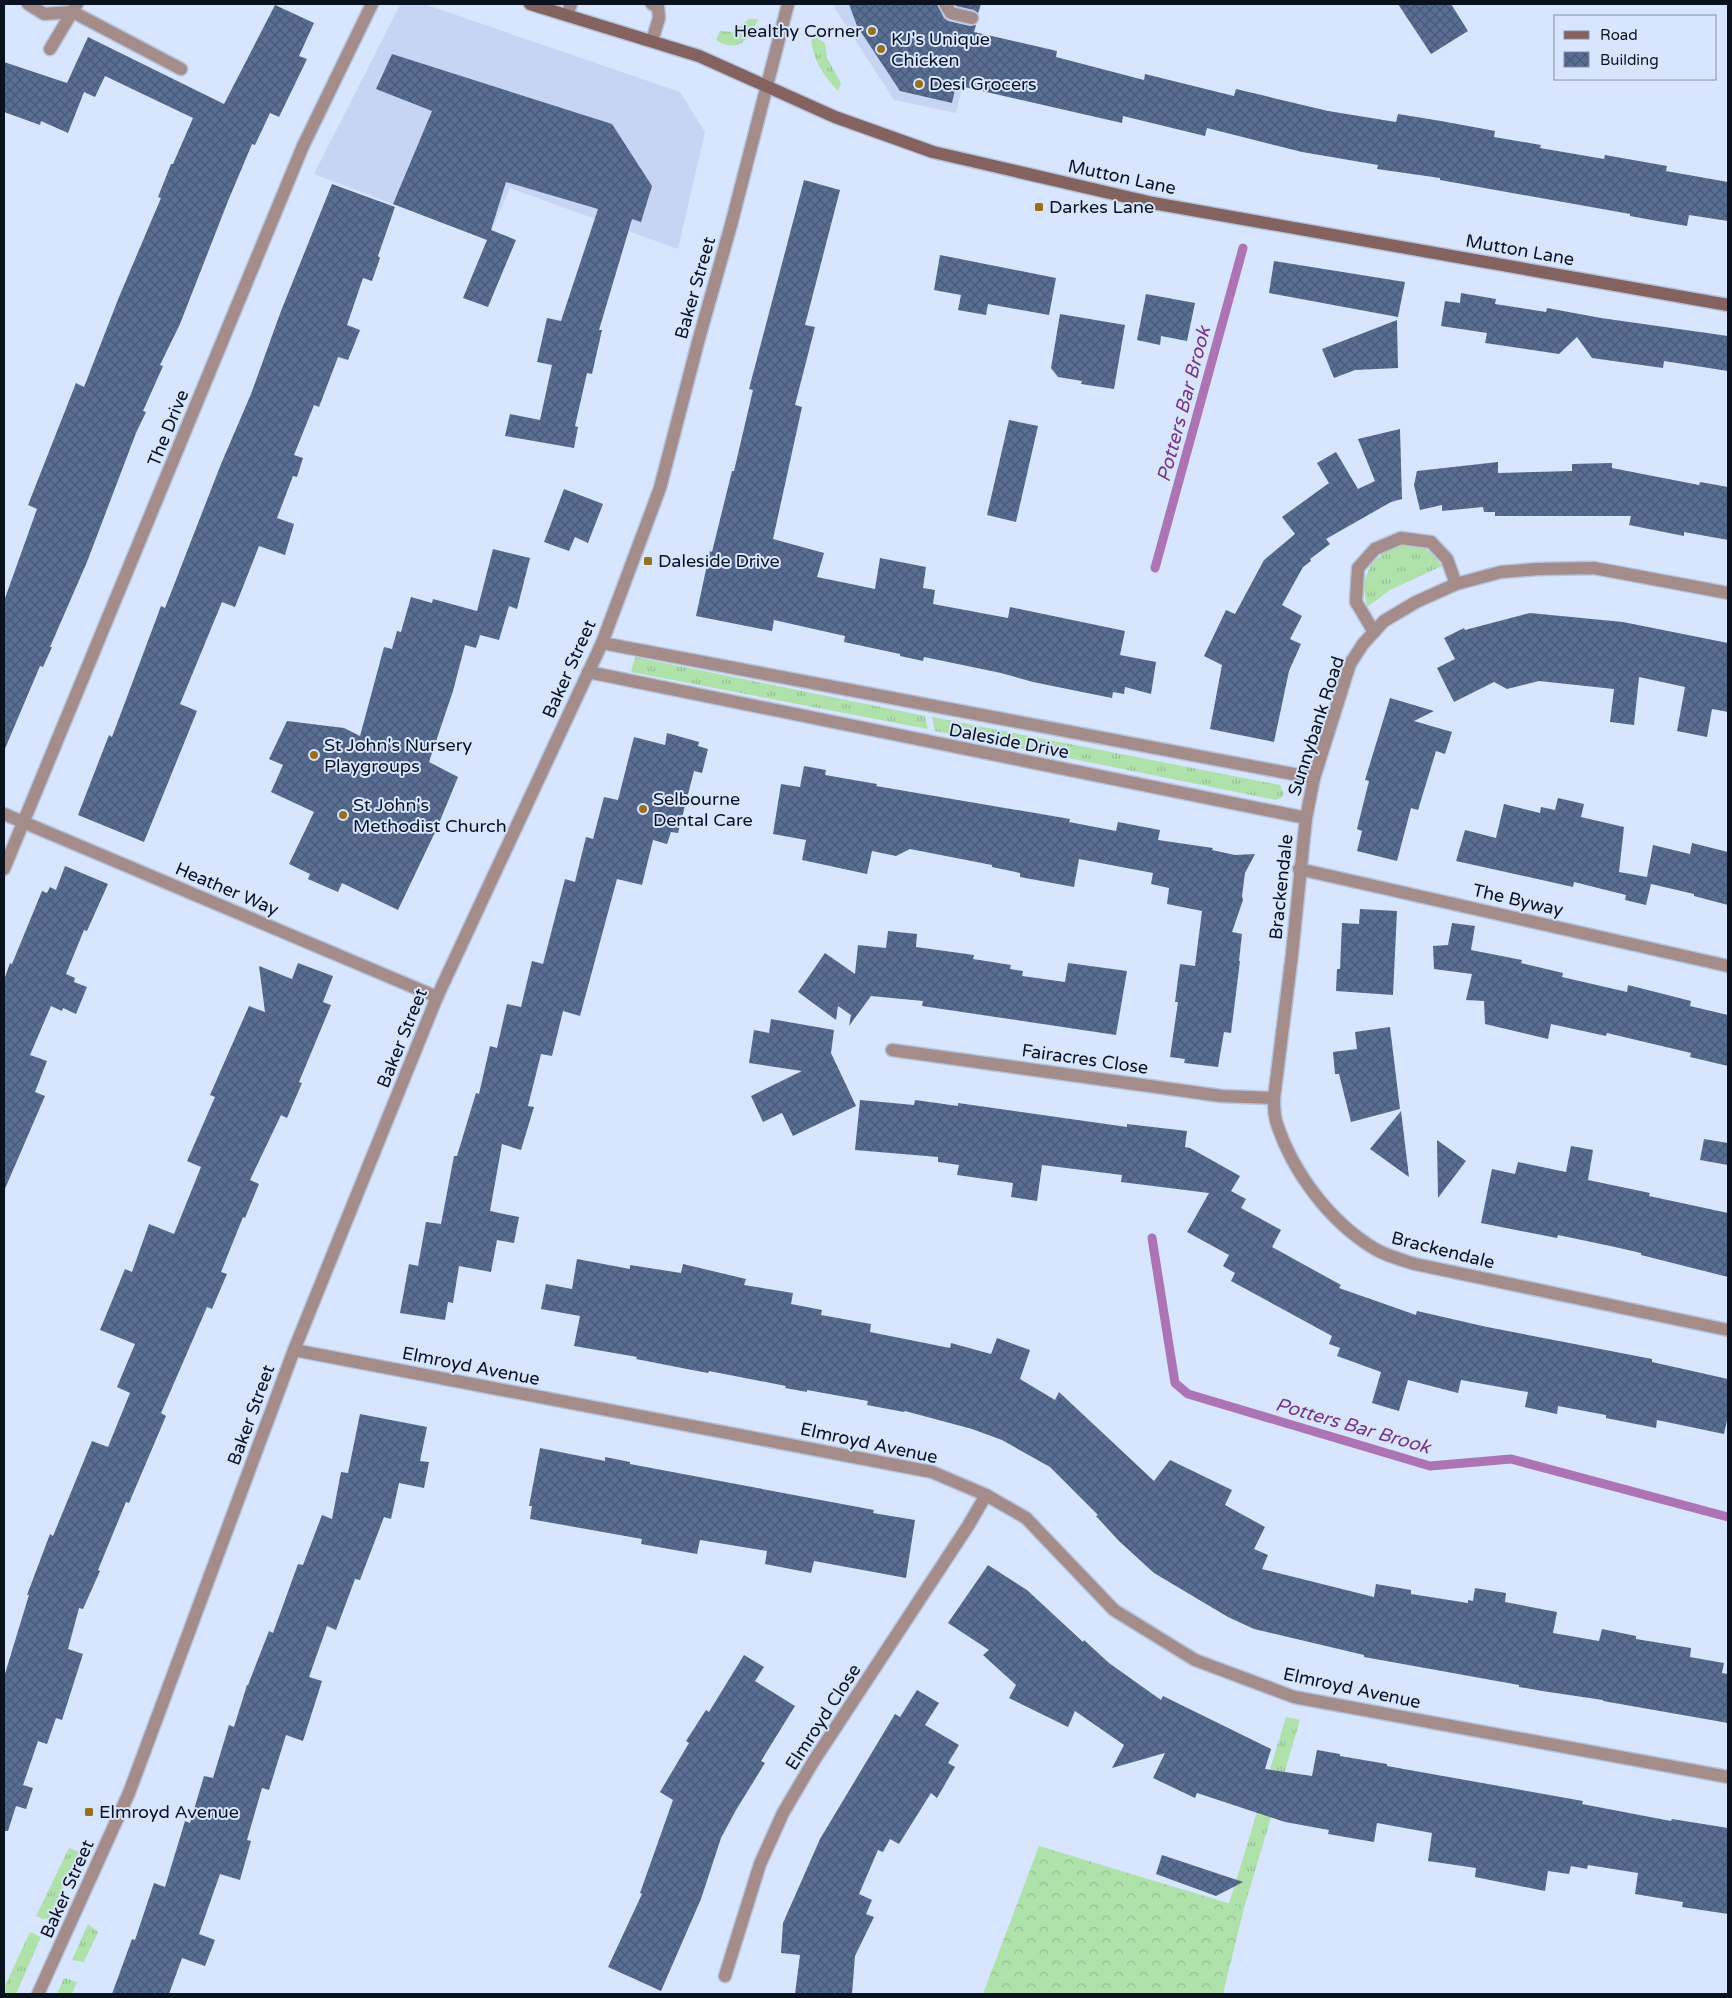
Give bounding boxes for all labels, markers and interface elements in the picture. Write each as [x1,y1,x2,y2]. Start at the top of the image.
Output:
legend [1554,15,1717,80]
place label: Healthy Corner [734,20,862,42]
marker: Healthy Corner [866,25,878,37]
text: Road [1600,26,1638,44]
place label: KJ's Unique Chicken [891,28,990,71]
marker: KJ's Unique Chicken [875,43,887,55]
text: Building [1600,51,1659,69]
place label: Desi Grocers [929,73,1037,95]
marker: Desi Grocers [913,78,925,90]
street label: Mutton Lane [1066,155,1178,199]
place label: Darkes Lane [1049,196,1154,218]
marker: Darkes Lane [1033,201,1045,213]
street label: Mutton Lane [1464,230,1576,270]
street label: Baker Street [670,234,720,342]
water label: Potters Bar Brook [1153,323,1216,484]
street label: The Drive [143,386,193,470]
place label: Daleside Drive [658,550,780,572]
marker: Daleside Drive [642,555,654,567]
street label: Baker Street [538,616,601,722]
street label: Sunnybank Road [1283,653,1349,799]
street label: Daleside Drive [947,719,1071,763]
place label: St John's Nursery Playgroups [324,734,473,777]
marker: St John's Nursery Playgroups [308,749,320,761]
place label: Selbourne Dental Care [653,788,753,831]
place label: St John's Methodist Church [353,794,507,837]
marker: Selbourne Dental Care [637,803,649,815]
marker: St John's Methodist Church [337,809,349,821]
street label: Brackendale [1265,833,1297,941]
street label: Heather Way [172,857,282,921]
street label: The Byway [1471,879,1566,921]
street label: Baker Street [372,985,432,1091]
street label: Fairacres Close [1020,1039,1150,1079]
street label: Brackendale [1389,1227,1497,1273]
street label: Elmroyd Avenue [400,1342,542,1390]
street label: Baker Street [223,1362,279,1468]
water label: Potters Bar Brook [1273,1393,1434,1459]
street label: Elmroyd Avenue [798,1418,940,1468]
street label: Elmroyd Close [780,1660,866,1774]
street label: Elmroyd Avenue [1281,1663,1423,1713]
place label: Elmroyd Avenue [99,1801,239,1823]
marker: Elmroyd Avenue [83,1806,95,1818]
street label: Baker Street [36,1836,99,1942]

